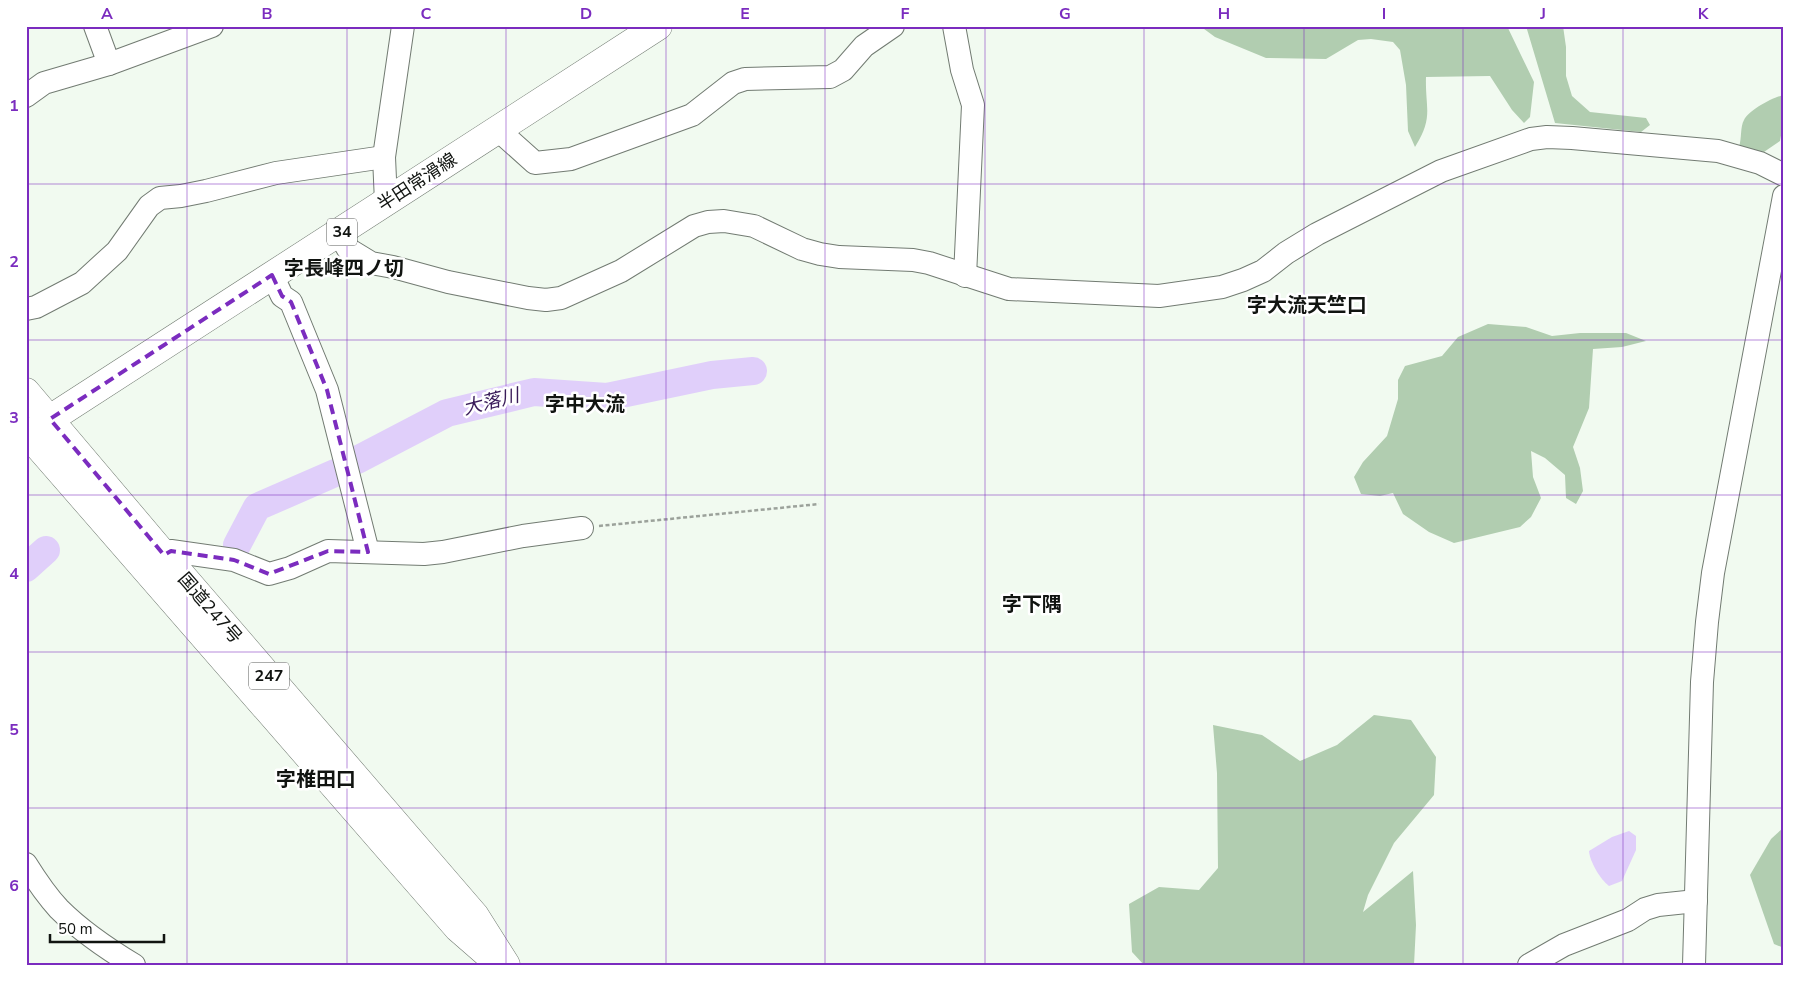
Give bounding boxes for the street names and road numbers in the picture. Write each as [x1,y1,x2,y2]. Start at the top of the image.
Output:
street label: 半田常滑線 [373,147,461,217]
road number: 34 [327,218,357,246]
street label: 国道247号 [173,568,247,648]
road number: 247 [249,662,289,689]

